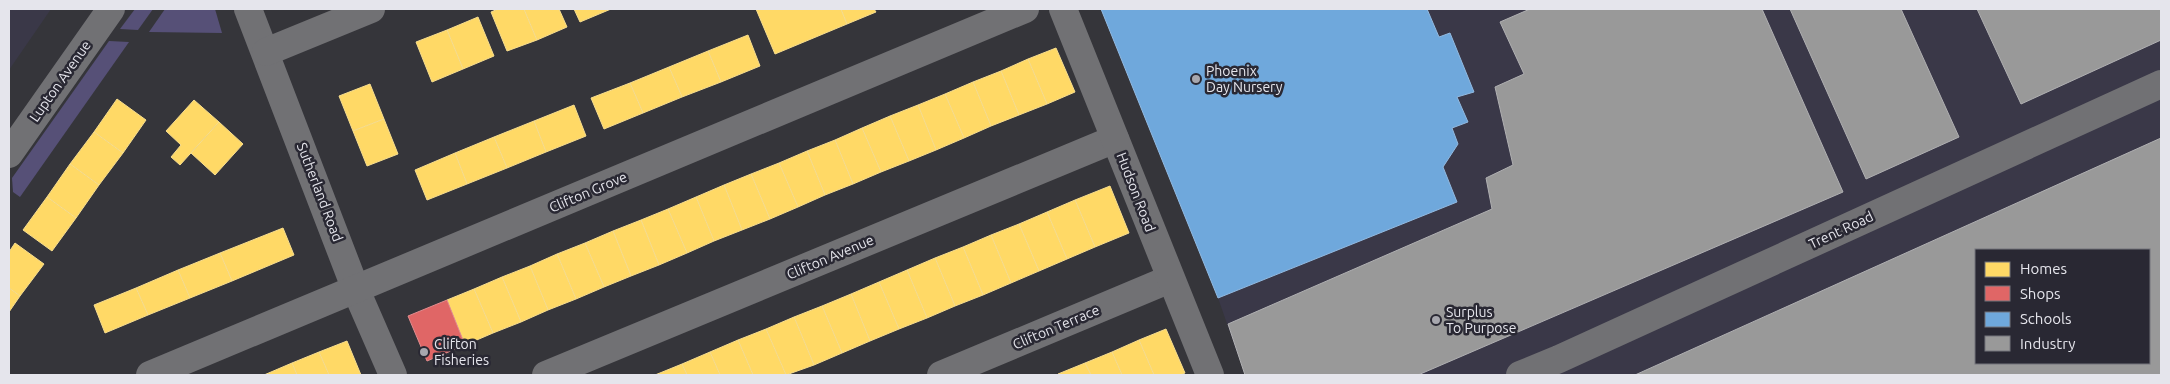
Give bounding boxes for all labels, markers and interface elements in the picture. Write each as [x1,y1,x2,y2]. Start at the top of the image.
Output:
street label: Lupton Avenue [26,37,94,125]
place label: Phoenix Day Nursery [1206,63,1283,95]
marker: Phoenix Day Nursery [1190,73,1202,85]
street label: Sutherland Road [294,140,346,244]
street label: Hudson Road [1114,150,1158,234]
street label: Clifton Grove [547,168,629,216]
street label: Trent Road [1806,208,1876,252]
street label: Clifton Avenue [784,231,876,283]
legend [1975,249,2150,364]
text: Homes [2020,260,2067,277]
text: Shops [2020,285,2061,302]
street label: Clifton Terrace [1010,302,1102,352]
place label: Surplus To Purpose [1446,304,1516,336]
text: Schools [2020,310,2071,327]
marker: Surplus To Purpose [1430,314,1442,326]
text: Industry [2020,335,2075,352]
place label: Clifton Fisheries [434,336,489,368]
marker: Clifton Fisheries [418,346,430,358]

